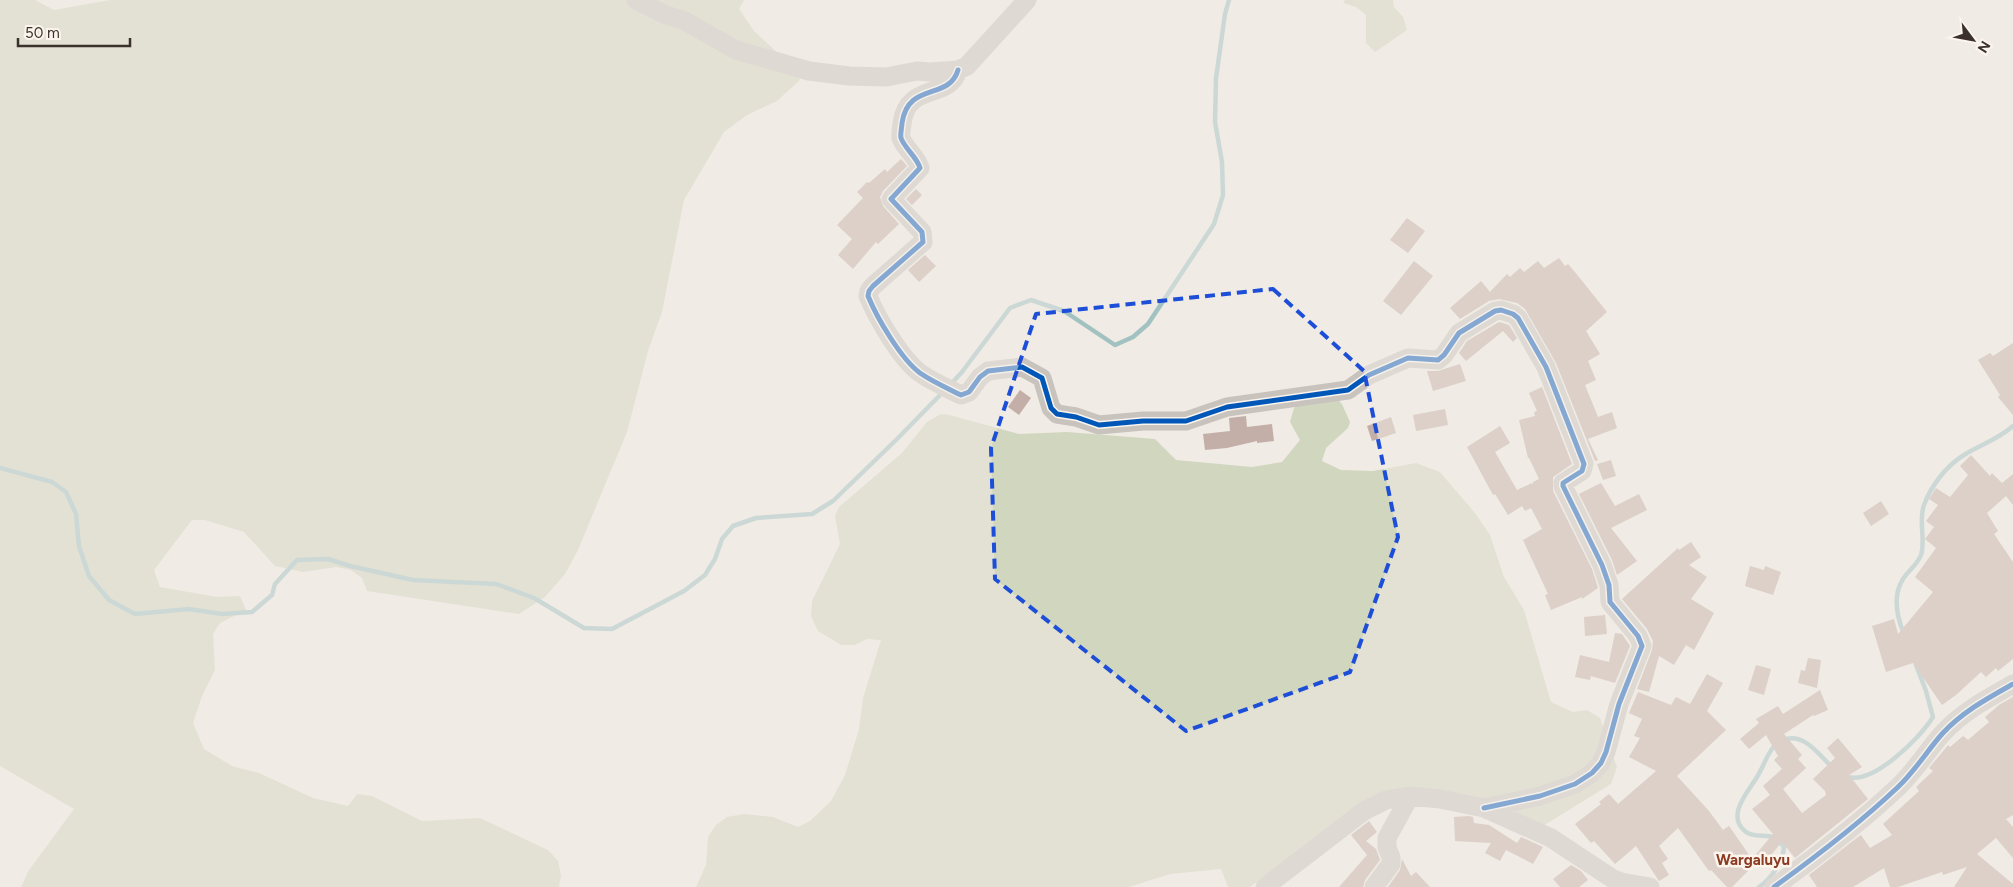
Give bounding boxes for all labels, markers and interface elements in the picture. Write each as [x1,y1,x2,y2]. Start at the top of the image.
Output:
scale bar [18,15,130,47]
north arrow [1948,15,1998,65]
text: 50 m [25,24,60,42]
text: N [1974,38,1994,56]
district label: Wargaluyu [1716,851,1790,869]

